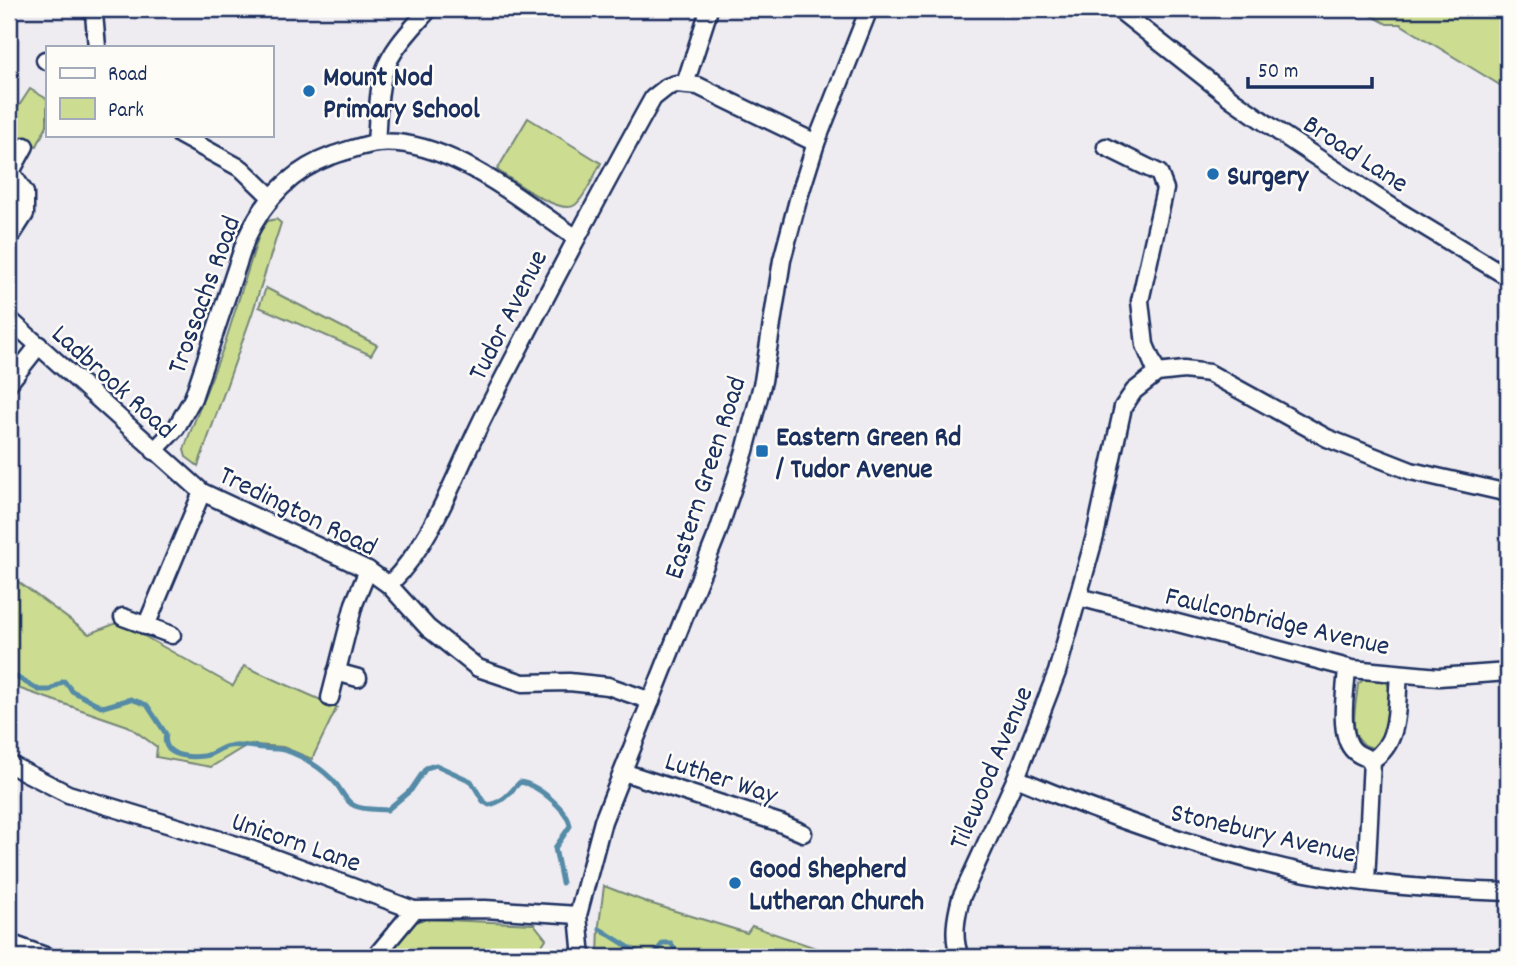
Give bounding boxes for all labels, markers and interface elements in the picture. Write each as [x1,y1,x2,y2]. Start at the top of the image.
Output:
legend [46,46,273,136]
scale bar [1248,46,1372,90]
text: 50 m [1258,58,1298,88]
place label: Mount Nod Primary School [323,60,480,132]
text: Road [108,61,147,91]
marker: Mount Nod Primary School [301,83,317,99]
text: Park [108,97,144,127]
street label: Broad Lane [1294,107,1415,205]
place label: Surgery [1227,159,1310,199]
marker: Surgery [1205,166,1221,182]
street label: Trossachs Road [160,211,254,380]
street label: Tudor Avenue [460,244,561,389]
street label: Ladbrook Road [41,317,183,451]
street label: Eastern Green Road [656,372,759,585]
place label: Eastern Green Rd / Tudor Avenue [775,420,961,492]
marker: Eastern Green Rd / Tudor Avenue [754,443,770,459]
street label: Tredington Road [211,458,383,569]
street label: Faulconbridge Avenue [1161,579,1393,669]
street label: Tilewood Avenue [941,681,1046,857]
street label: Luther Way [659,744,783,818]
street label: Stonebury Avenue [1166,795,1360,877]
street label: Unicorn Lane [225,804,366,886]
place label: Good Shepherd Lutheran Church [749,852,924,924]
marker: Good Shepherd Lutheran Church [727,875,743,891]

